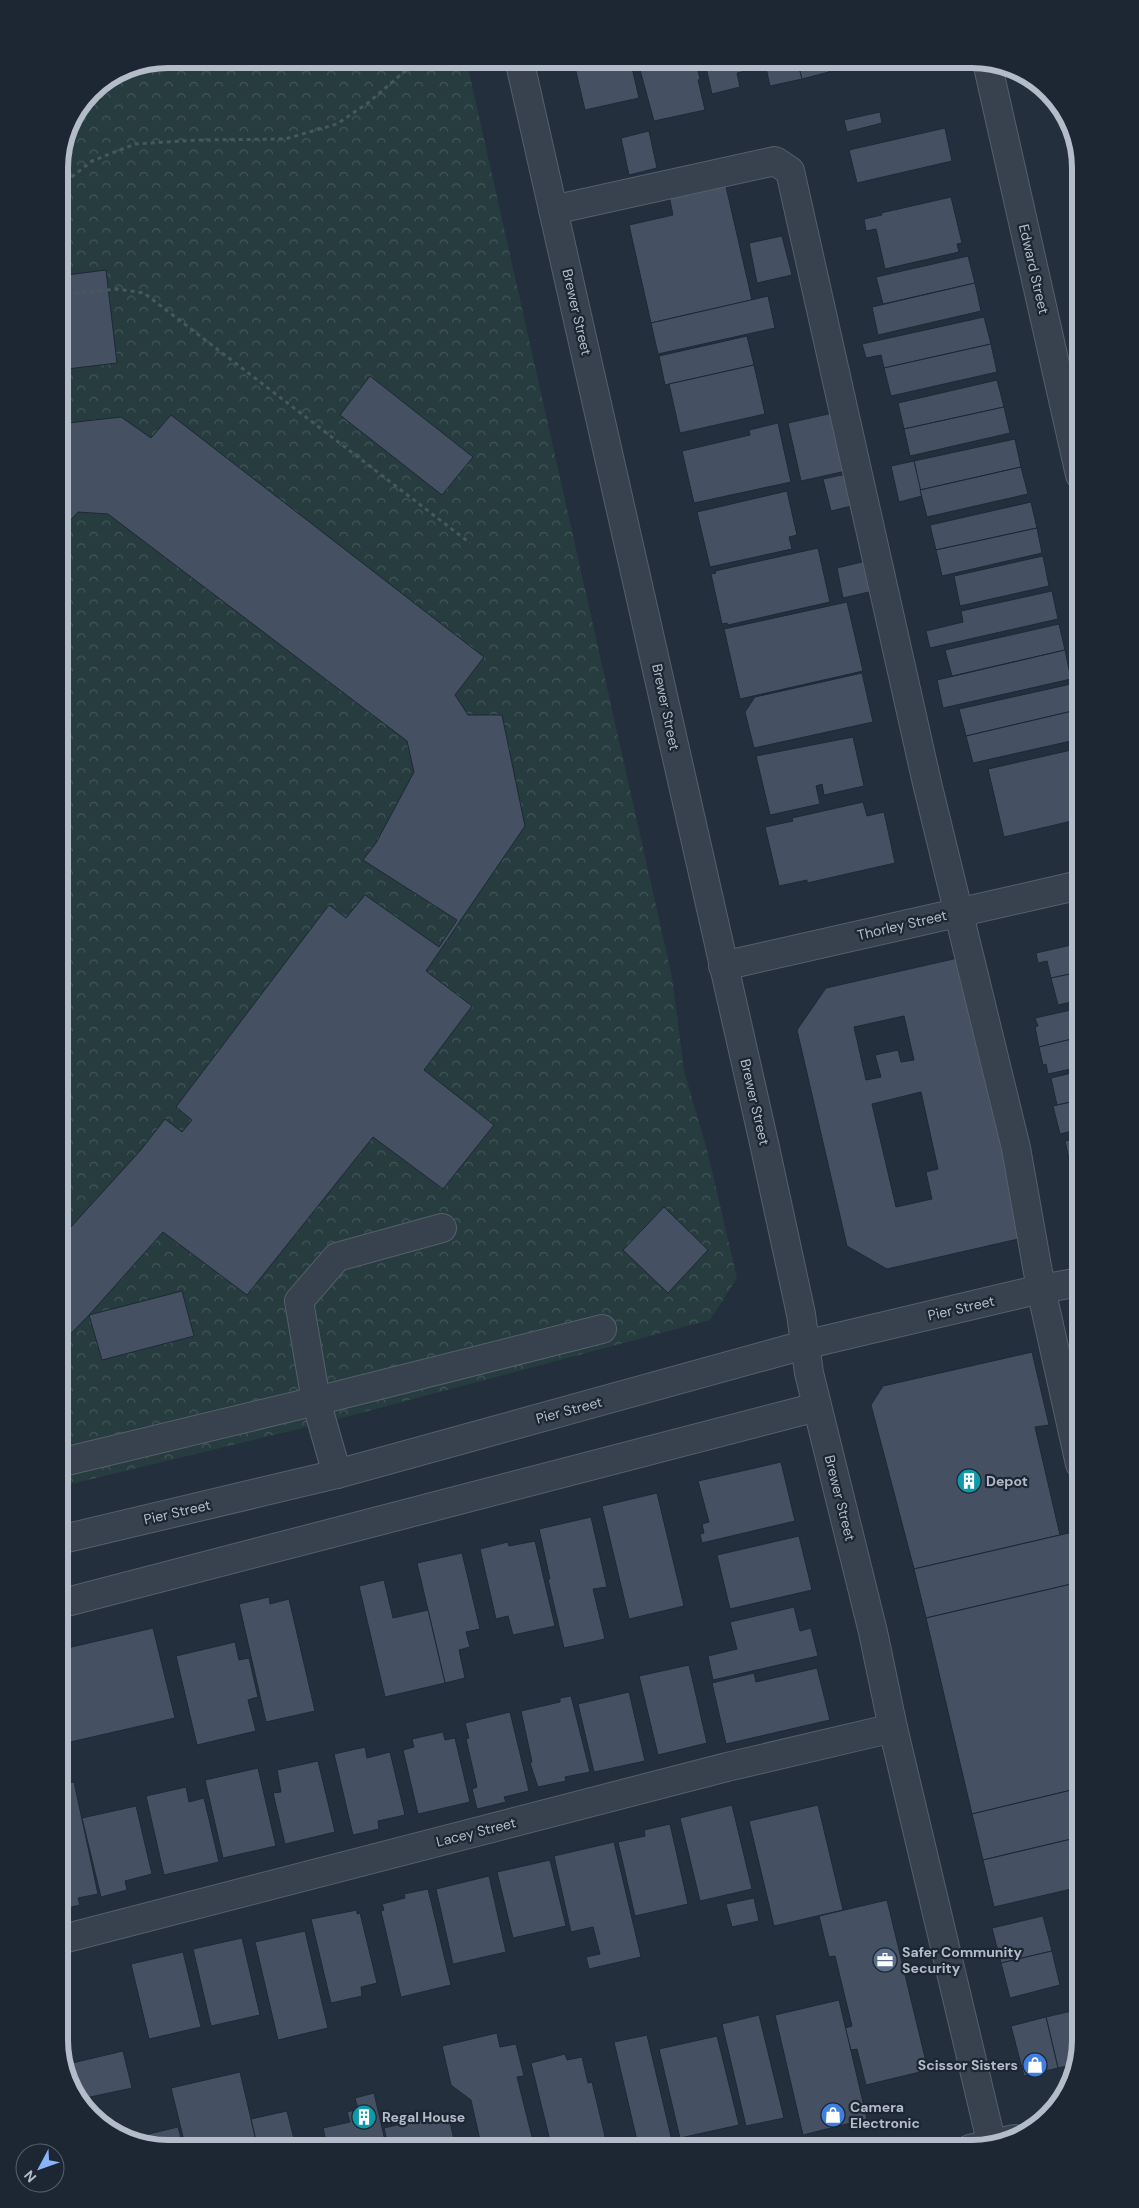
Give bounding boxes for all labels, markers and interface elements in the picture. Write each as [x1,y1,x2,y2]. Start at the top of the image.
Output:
street label: Edward Street [1015,222,1053,316]
street label: Brewer Street [558,267,596,357]
street label: Brewer Street [648,662,684,752]
street label: Thorley Street [855,906,949,944]
street label: Brewer Street [736,1057,774,1147]
street label: Pier Street [926,1292,996,1324]
street label: Pier Street [534,1393,604,1427]
street label: Brewer Street [821,1453,859,1543]
building icon: Depot [956,1468,982,1494]
place label: Depot [986,1472,1028,1490]
street label: Pier Street [142,1496,212,1528]
street label: Lacey Street [434,1813,518,1851]
place label: Safer Community Security [902,1943,1022,1977]
office icon: Safer Community Security [872,1947,898,1973]
shop icon: Scissor Sisters [1022,2052,1048,2078]
place label: Scissor Sisters [918,2056,1018,2074]
place label: Camera Electronic [850,2098,920,2132]
shop icon: Camera Electronic [820,2102,846,2128]
building icon: Regal House [351,2104,377,2130]
place label: Regal House [382,2108,465,2126]
north arrow [15,2143,65,2193]
text: N [20,2167,40,2186]

